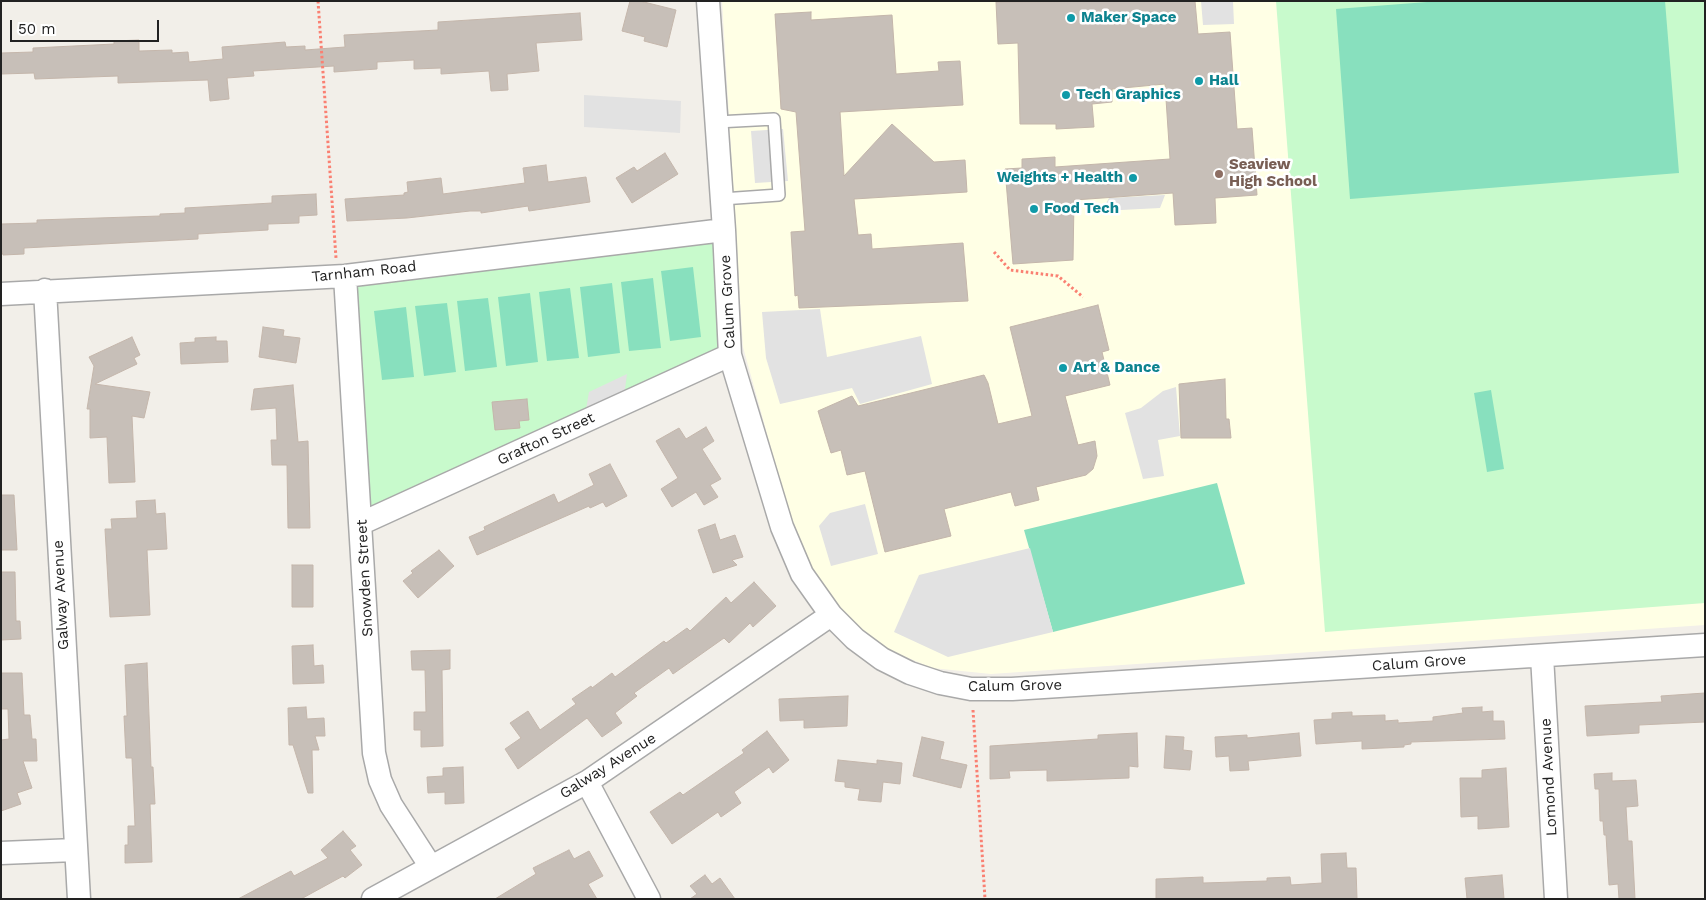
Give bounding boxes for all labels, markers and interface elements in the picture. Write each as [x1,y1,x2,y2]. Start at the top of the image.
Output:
place label: Maker Space [1081,9,1176,27]
scale bar [12,10,161,42]
marker: Maker Space [1065,12,1077,24]
text: 50 m [18,20,55,38]
place label: Hall [1209,72,1239,90]
marker: Hall [1193,75,1205,87]
place label: Tech Graphics [1076,86,1181,104]
marker: Tech Graphics [1060,89,1072,101]
place label: Seaview High School [1229,156,1317,191]
marker: Seaview High School [1213,168,1225,180]
place label: Weights + Health [997,169,1123,187]
marker: Weights + Health [1127,172,1139,184]
place label: Food Tech [1044,200,1119,218]
marker: Food Tech [1028,203,1040,215]
street label: Calum Grove [717,254,739,350]
street label: Tarnham Road [311,258,417,286]
place label: Art & Dance [1073,359,1160,377]
marker: Art & Dance [1057,362,1069,374]
street label: Grafton Street [495,409,597,469]
street label: Snowden Street [353,519,377,637]
street label: Galway Avenue [49,540,73,650]
street label: Calum Grove [1371,651,1467,675]
street label: Calum Grove [968,676,1062,696]
street label: Lomond Avenue [1537,718,1561,836]
street label: Galway Avenue [557,729,659,803]

